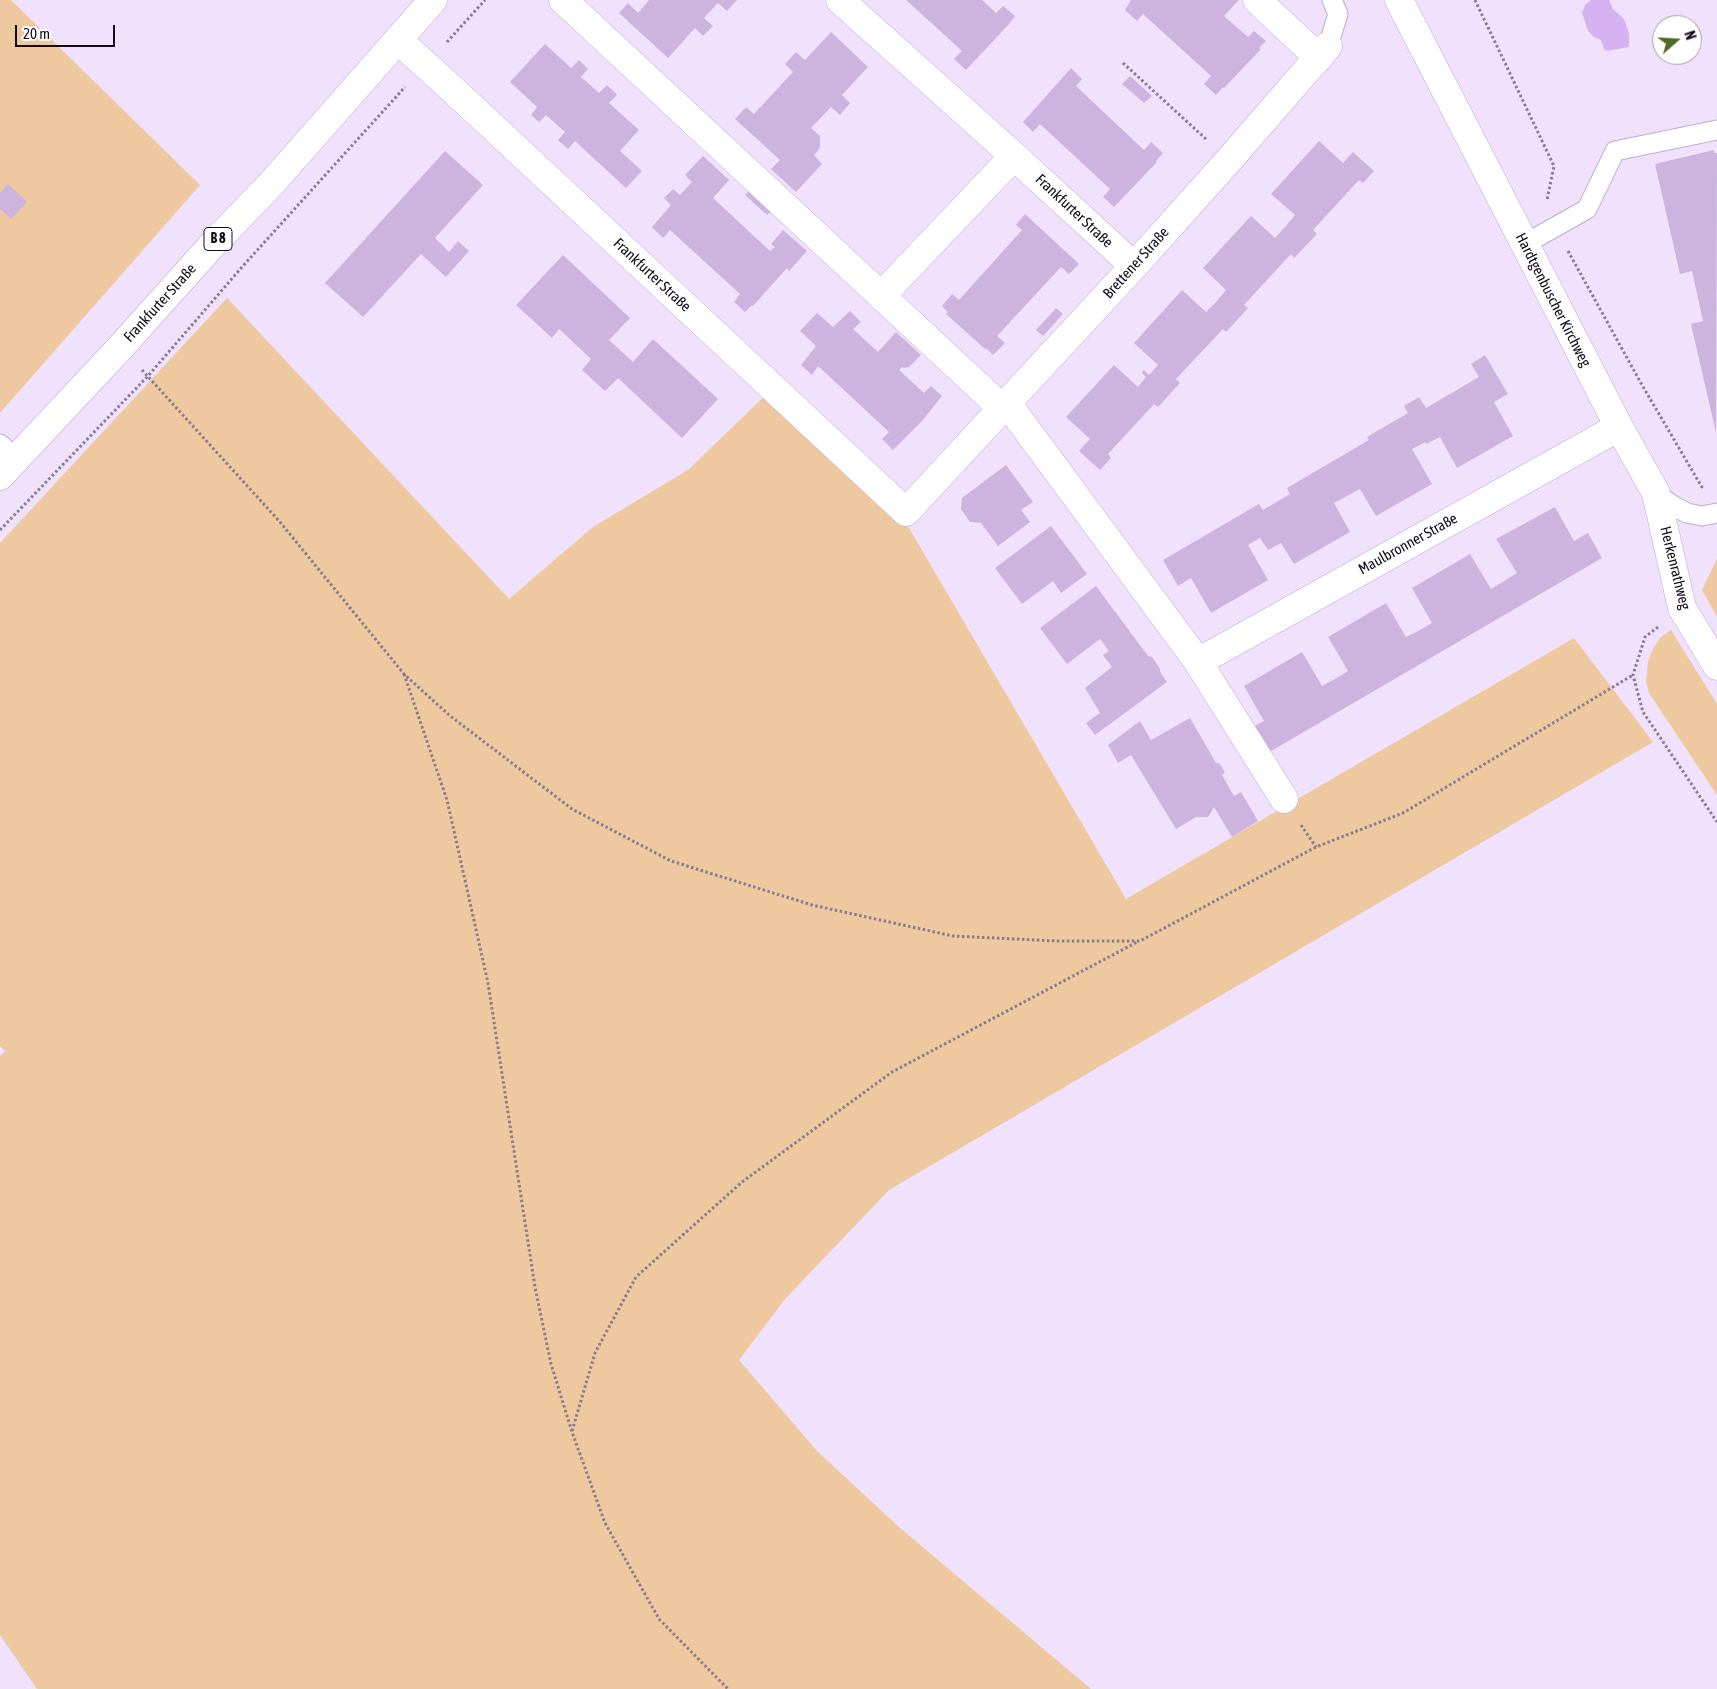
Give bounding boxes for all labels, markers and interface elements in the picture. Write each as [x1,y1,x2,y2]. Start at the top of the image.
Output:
scale bar [18,15,118,47]
north arrow [1652,15,1702,65]
text: 20 m [23,25,50,42]
text: N [1681,29,1699,42]
street label: Frankfurter Straße [1032,171,1116,251]
street label: Brettener Straße [1099,224,1173,302]
road number: B 8 [204,228,232,250]
street label: Hardtgenbuscher Kirchweg [1511,230,1595,370]
street label: Frankfurter Straße [610,235,694,315]
street label: Frankfurter Straße [120,260,200,346]
street label: Maulbronner Straße [1355,509,1461,579]
street label: Herkenrathweg [1656,525,1694,611]

